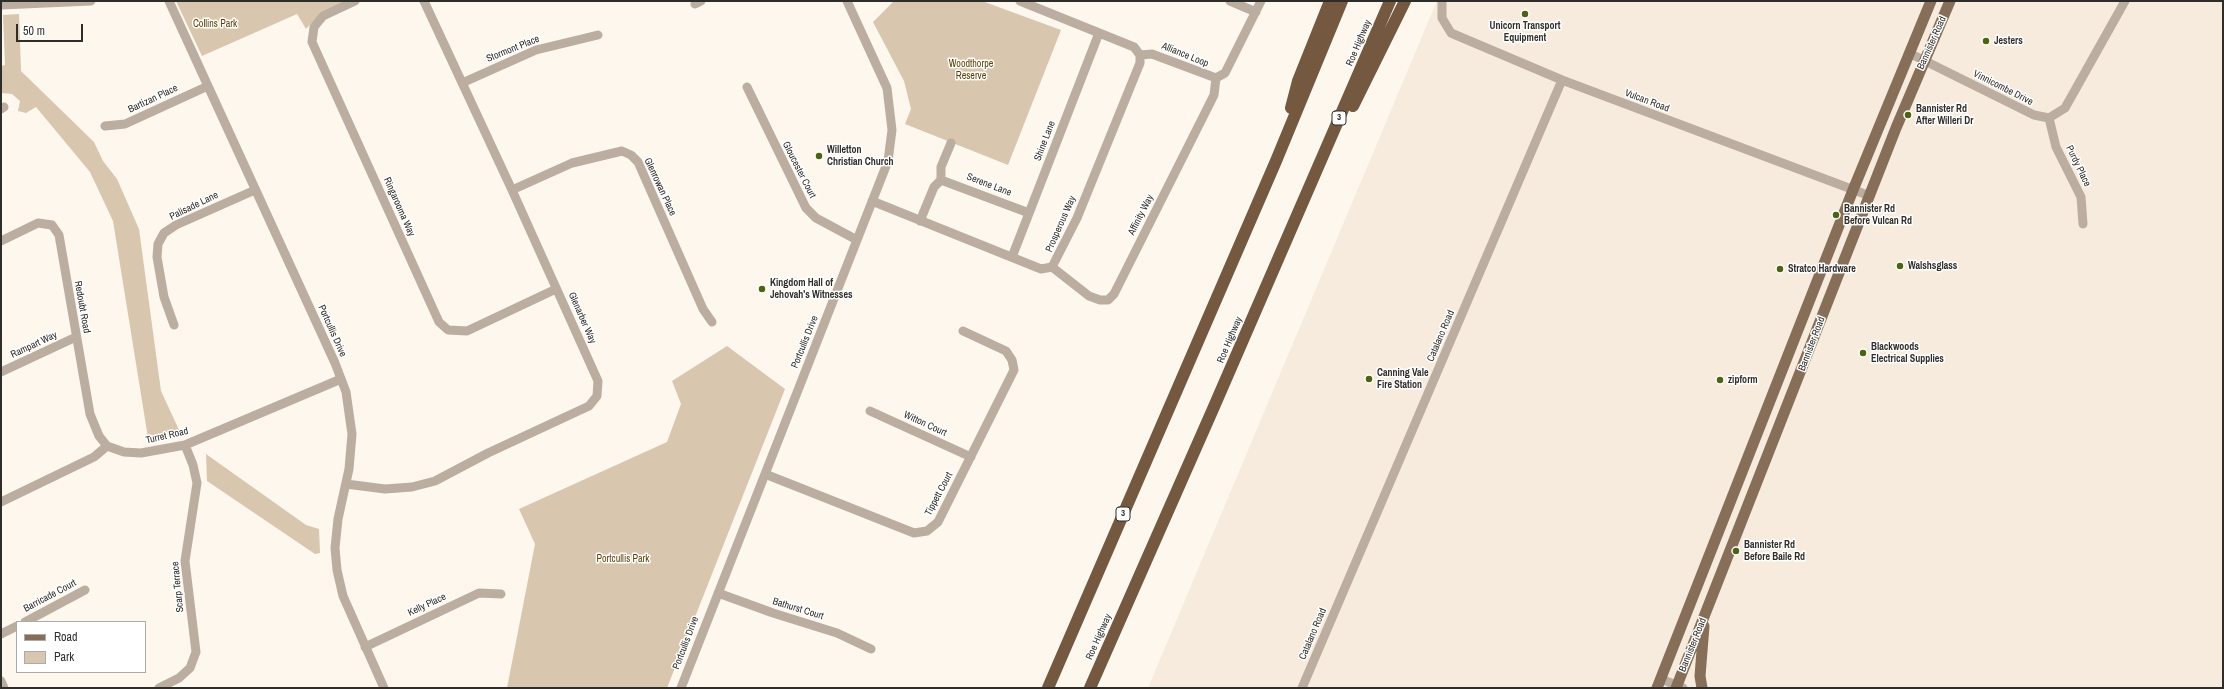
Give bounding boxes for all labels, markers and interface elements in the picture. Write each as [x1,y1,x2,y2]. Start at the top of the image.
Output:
marker: Unicorn Transport Equipment [1520,9,1530,19]
street label: Bannister Road [1915,15,1949,71]
scale bar [18,16,85,42]
park label: Collins Park [193,18,237,30]
street label: Roe Highway [1344,18,1374,68]
place label: Unicorn Transport Equipment [1489,20,1561,44]
text: 50 m [23,23,45,39]
street label: Stormont Place [485,33,541,65]
place label: Jesters [1994,35,2023,47]
marker: Jesters [1981,36,1991,46]
street label: Alliance Loop [1160,40,1210,70]
park label: Woodthorpe Reserve [949,58,993,82]
street label: Vinnicombe Drive [1971,68,2035,108]
street label: Bartizan Place [126,82,180,116]
street label: Vulcan Road [1623,87,1671,115]
place label: Bannister Rd After Willeri Dr [1916,103,1973,126]
marker: Bannister Rd After Willeri Dr [1903,110,1913,120]
road number: 3 [1332,111,1346,125]
street label: Shine Lane [1032,119,1058,163]
street label: Gloucester Court [780,140,818,200]
place label: Willetton Christian Church [827,144,894,168]
street label: Purdy Place [2063,144,2093,188]
marker: Willetton Christian Church [814,151,824,161]
street label: Glenrowan Place [641,156,679,218]
street label: Serene Lane [965,171,1013,199]
street label: Ringarooma Way [381,176,417,238]
street label: Palisade Lane [168,189,220,223]
street label: Affinity Way [1126,193,1156,237]
street label: Prosperous Way [1043,194,1079,254]
place label: Bannister Rd Before Vulcan Rd [1844,203,1912,226]
marker: Bannister Rd Before Vulcan Rd [1831,210,1841,220]
place label: Walshsglass [1908,260,1957,272]
marker: Walshsglass [1895,261,1905,271]
place label: Stratco Hardware [1788,263,1856,275]
marker: Stratco Hardware [1775,264,1785,274]
place label: Kingdom Hall of Jehovah's Witnesses [770,277,853,300]
street label: Redoubt Road [71,280,93,334]
marker: Kingdom Hall of Jehovah's Witnesses [757,284,767,294]
street label: Glenarber Way [565,291,599,345]
street label: Portcullis Drive [315,303,349,359]
street label: Catalano Road [1425,308,1457,364]
street label: Portcullis Drive [789,314,821,370]
street label: Roe Highway [1215,315,1245,365]
street label: Bannister Road [1796,315,1828,373]
street label: Rampart Way [9,329,59,361]
place label: Blackwoods Electrical Supplies [1871,341,1944,364]
marker: Blackwoods Electrical Supplies [1858,348,1868,358]
place label: Canning Vale Fire Station [1377,367,1428,390]
marker: Canning Vale Fire Station [1364,374,1374,384]
place label: zipform [1728,374,1758,386]
marker: zipform [1715,375,1725,385]
street label: Witton Court [902,409,948,439]
street label: Turret Road [145,425,189,447]
street label: Tippett Court [923,470,955,518]
road number: 3 [1116,507,1130,521]
place label: Bannister Rd Before Baile Rd [1744,539,1805,562]
marker: Bannister Rd Before Baile Rd [1731,546,1741,556]
park label: Portcullis Park [597,553,649,565]
street label: Scarp Terrace [169,561,187,613]
street label: Barricade Court [22,577,78,615]
street label: Kelly Place [406,591,448,619]
street label: Bathurst Court [771,596,825,622]
street label: Catalano Road [1297,606,1329,662]
street label: Roe Highway [1084,612,1114,662]
street label: Portcullis Drive [670,615,702,671]
street label: Bannister Road [1677,616,1709,674]
legend [16,621,146,673]
text: Road [54,629,78,645]
text: Park [54,649,74,665]

